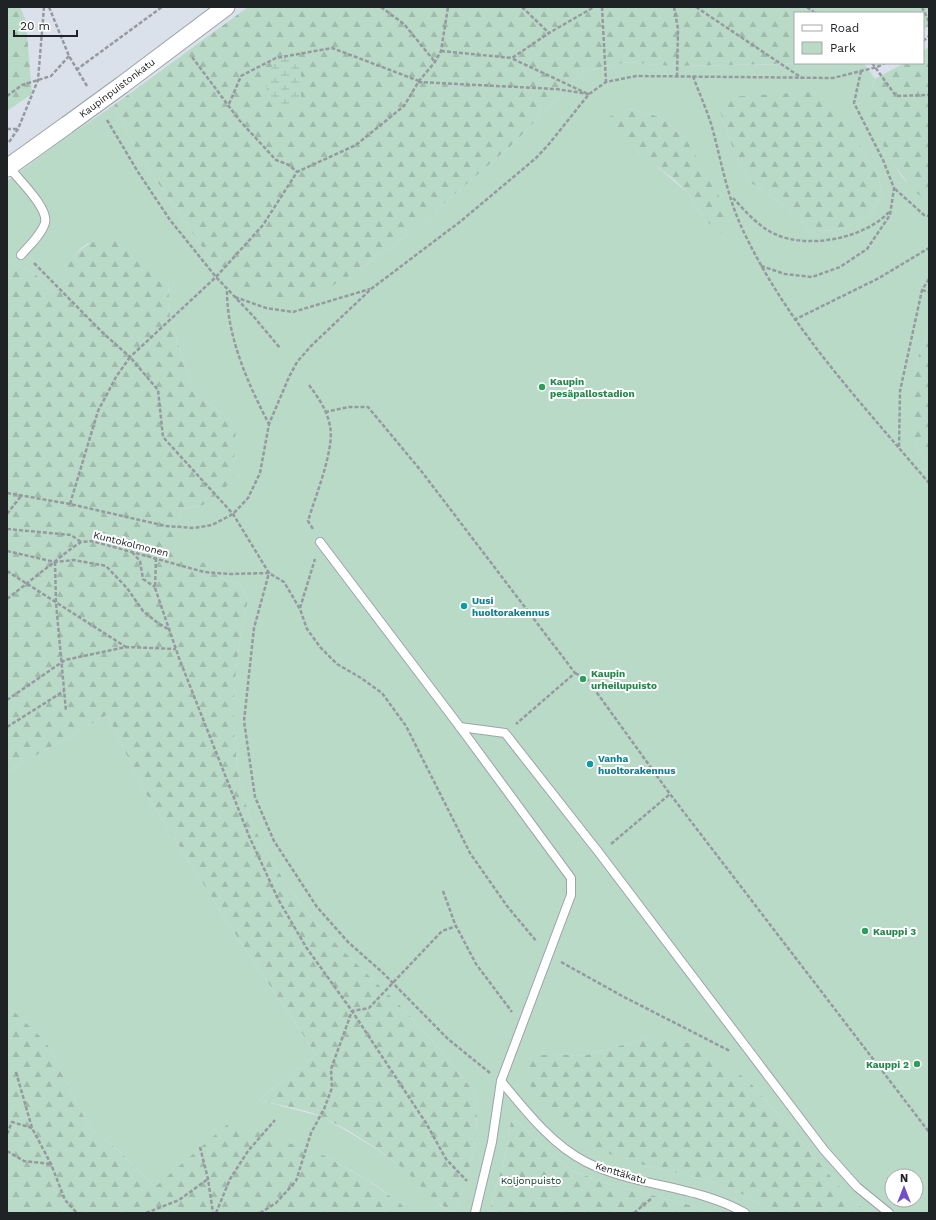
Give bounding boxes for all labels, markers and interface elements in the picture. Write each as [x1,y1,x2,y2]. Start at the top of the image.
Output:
scale bar [14,12,77,38]
legend [794,12,924,64]
text: 20 m [20,19,50,33]
text: Road [830,21,859,35]
text: Park [830,41,856,55]
street label: Kaupinpuistonkatu [77,56,157,120]
place label: Kaupin pesäpallostadion [550,376,635,399]
marker: Kaupin pesäpallostadion [537,382,547,392]
street label: Kuntokolmonen [92,529,170,559]
place label: Uusi huoltorakennus [472,595,550,618]
marker: Uusi huoltorakennus [459,601,469,611]
place label: Kaupin urheilupuisto [591,668,657,691]
marker: Kaupin urheilupuisto [578,674,588,684]
place label: Vanha huoltorakennus [598,753,676,776]
marker: Vanha huoltorakennus [585,759,595,769]
marker: Kauppi 3 [860,926,870,936]
place label: Kauppi 3 [873,926,916,937]
place label: Kauppi 2 [866,1059,909,1070]
marker: Kauppi 2 [912,1059,922,1069]
street label: Kenttäkatu [594,1160,648,1186]
north arrow [884,1168,924,1208]
text: N [900,1172,908,1185]
park label: Koljonpuisto [501,1175,561,1186]

